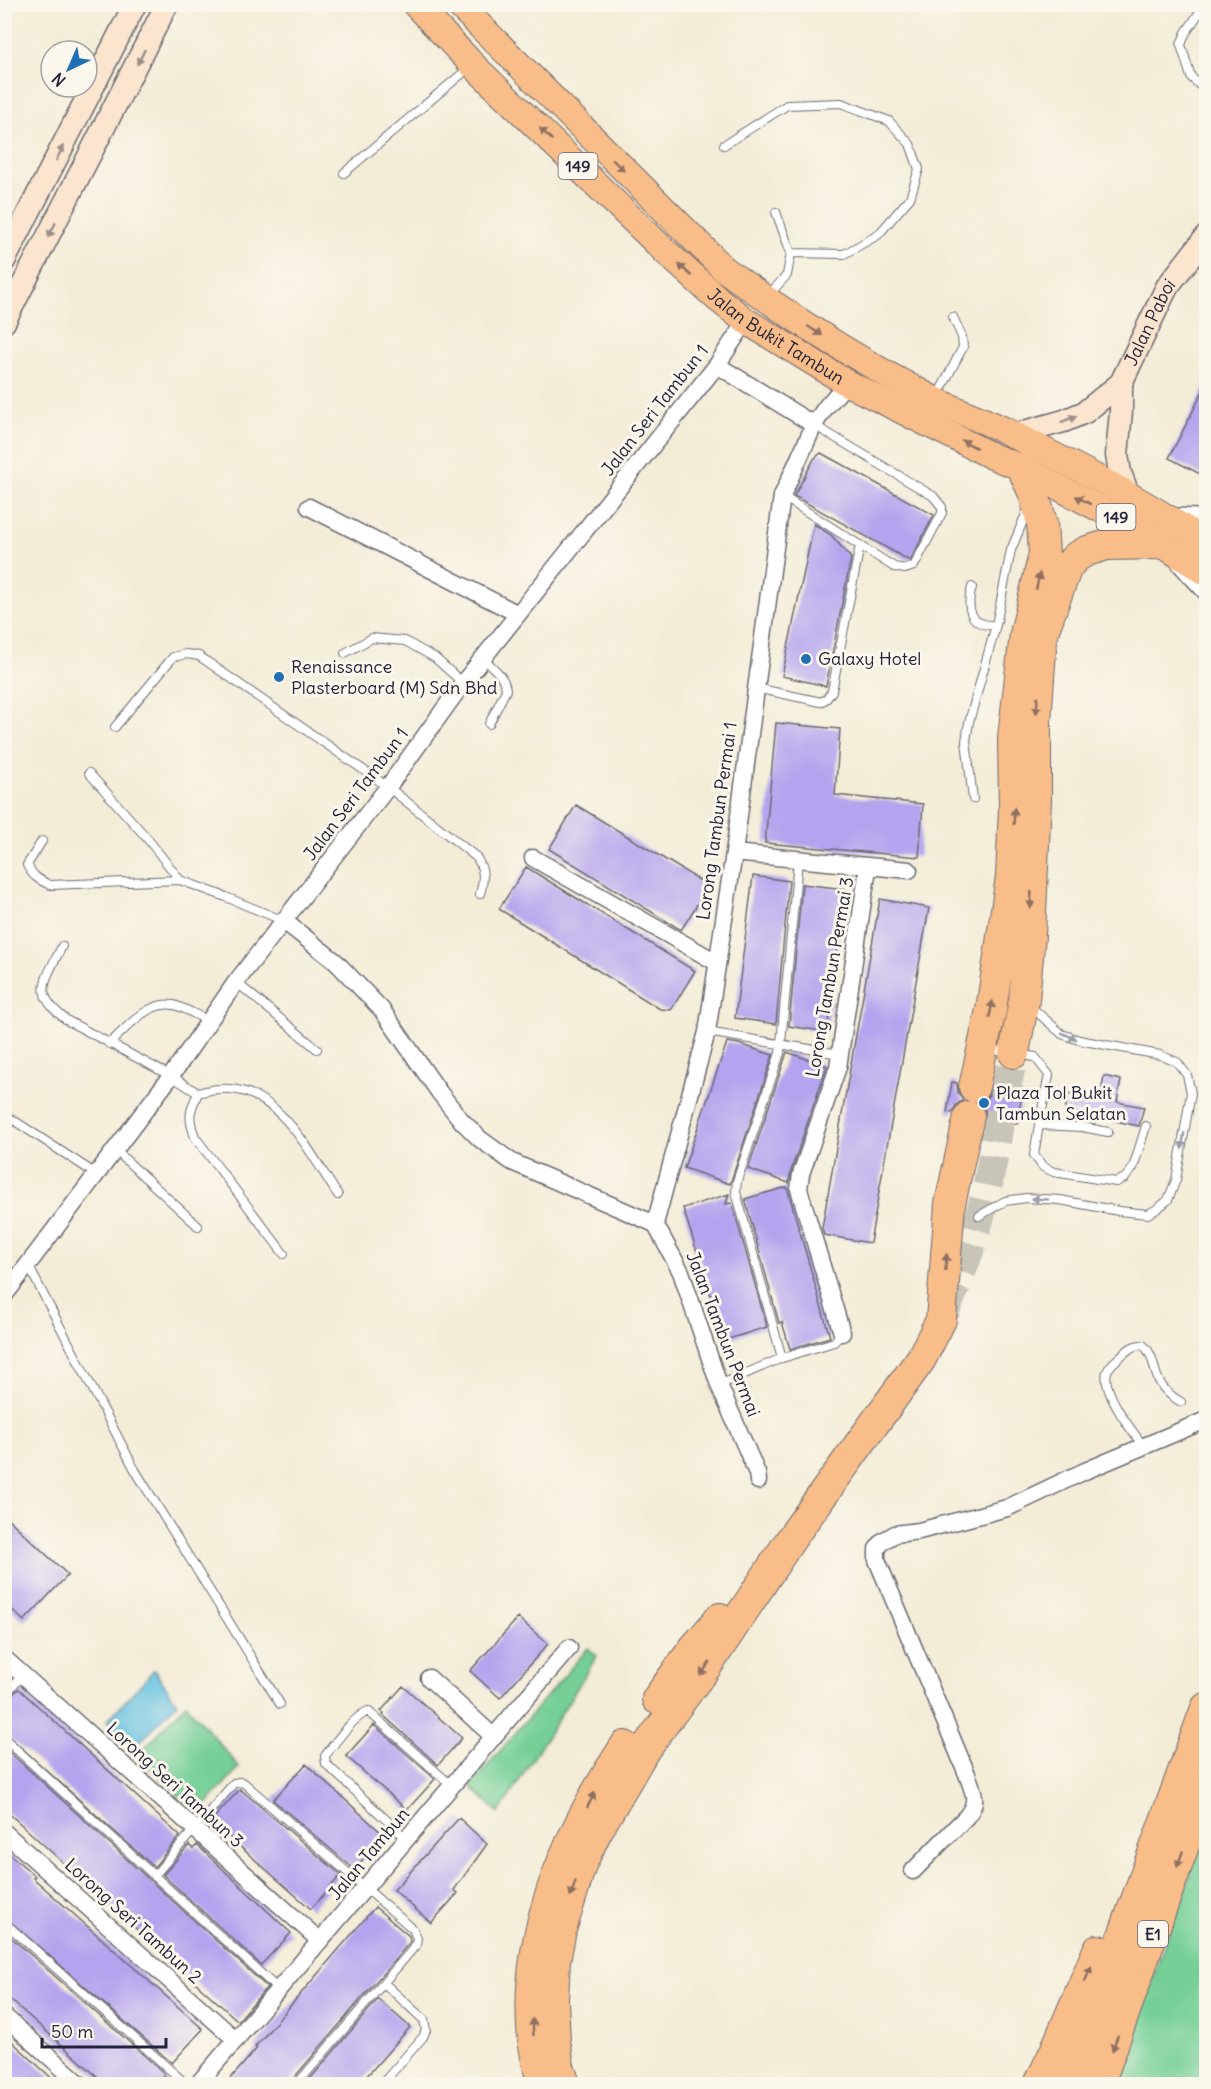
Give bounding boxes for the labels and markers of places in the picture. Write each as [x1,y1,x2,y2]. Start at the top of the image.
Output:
place label: Galaxy Hotel [818,647,921,670]
marker: Galaxy Hotel [799,652,813,666]
place label: Renaissance Plasterboard (M) Sdn Bhd [291,655,498,699]
marker: Renaissance Plasterboard (M) Sdn Bhd [272,670,286,684]
place label: Plaza Tol Bukit Tambun Selatan [996,1081,1126,1125]
marker: Plaza Tol Bukit Tambun Selatan [977,1096,991,1110]

